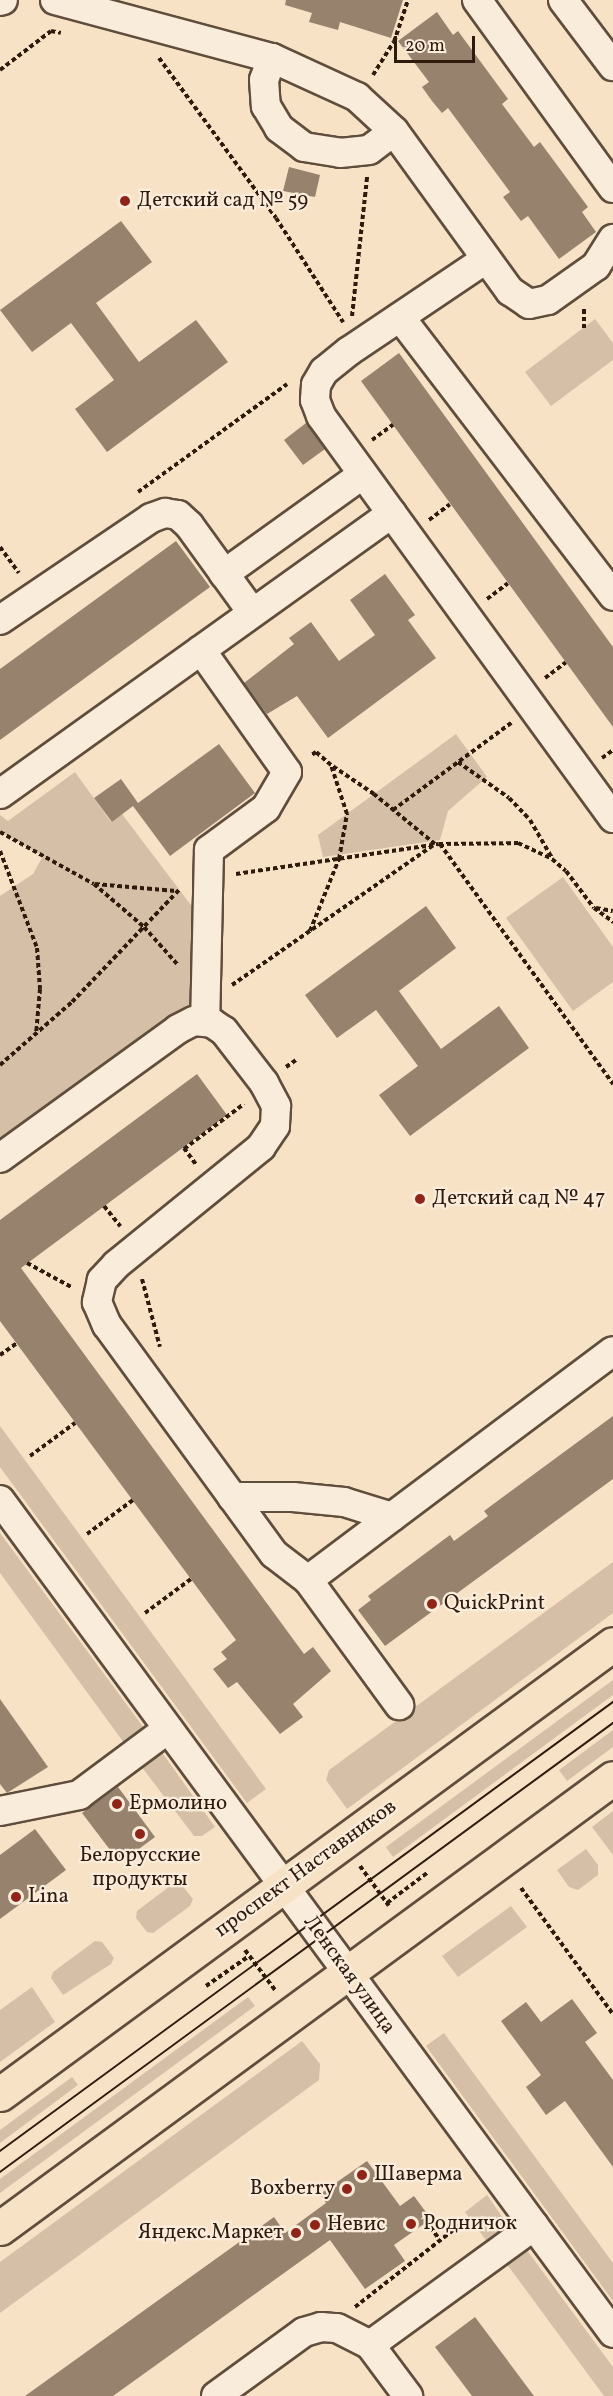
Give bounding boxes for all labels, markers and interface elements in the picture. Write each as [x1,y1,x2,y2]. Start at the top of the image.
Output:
scale bar [397,24,478,62]
text: 20 m [405,34,445,59]
place label: Детский сад № 59 [137,188,308,214]
marker: Детский сад № 59 [118,194,132,208]
place label: Детский сад № 47 [432,1186,605,1212]
marker: Детский сад № 47 [413,1192,427,1206]
place label: QuickPrint [444,1591,545,1617]
marker: QuickPrint [425,1597,439,1611]
place label: Ермолино [129,1791,227,1817]
street label: проспект Наставников [210,1795,402,1943]
marker: Ермолино [110,1797,124,1811]
marker: Белорусские продукты [133,1827,147,1841]
place label: Белорусские продукты [79,1843,201,1893]
place label: Lina [28,1884,69,1910]
marker: Lina [9,1890,23,1904]
street label: Ленская улица [297,1910,401,2040]
place label: Шаверма [374,2162,463,2188]
marker: Шаверма [355,2168,369,2182]
place label: Boxberry [250,2176,335,2202]
marker: Boxberry [340,2182,354,2196]
place label: Родничок [423,2211,517,2237]
place label: Невис [327,2212,386,2238]
marker: Родничок [404,2217,418,2231]
marker: Невис [308,2218,322,2232]
place label: Яндекс.Маркет [138,2220,284,2246]
marker: Яндекс.Маркет [289,2226,303,2240]

